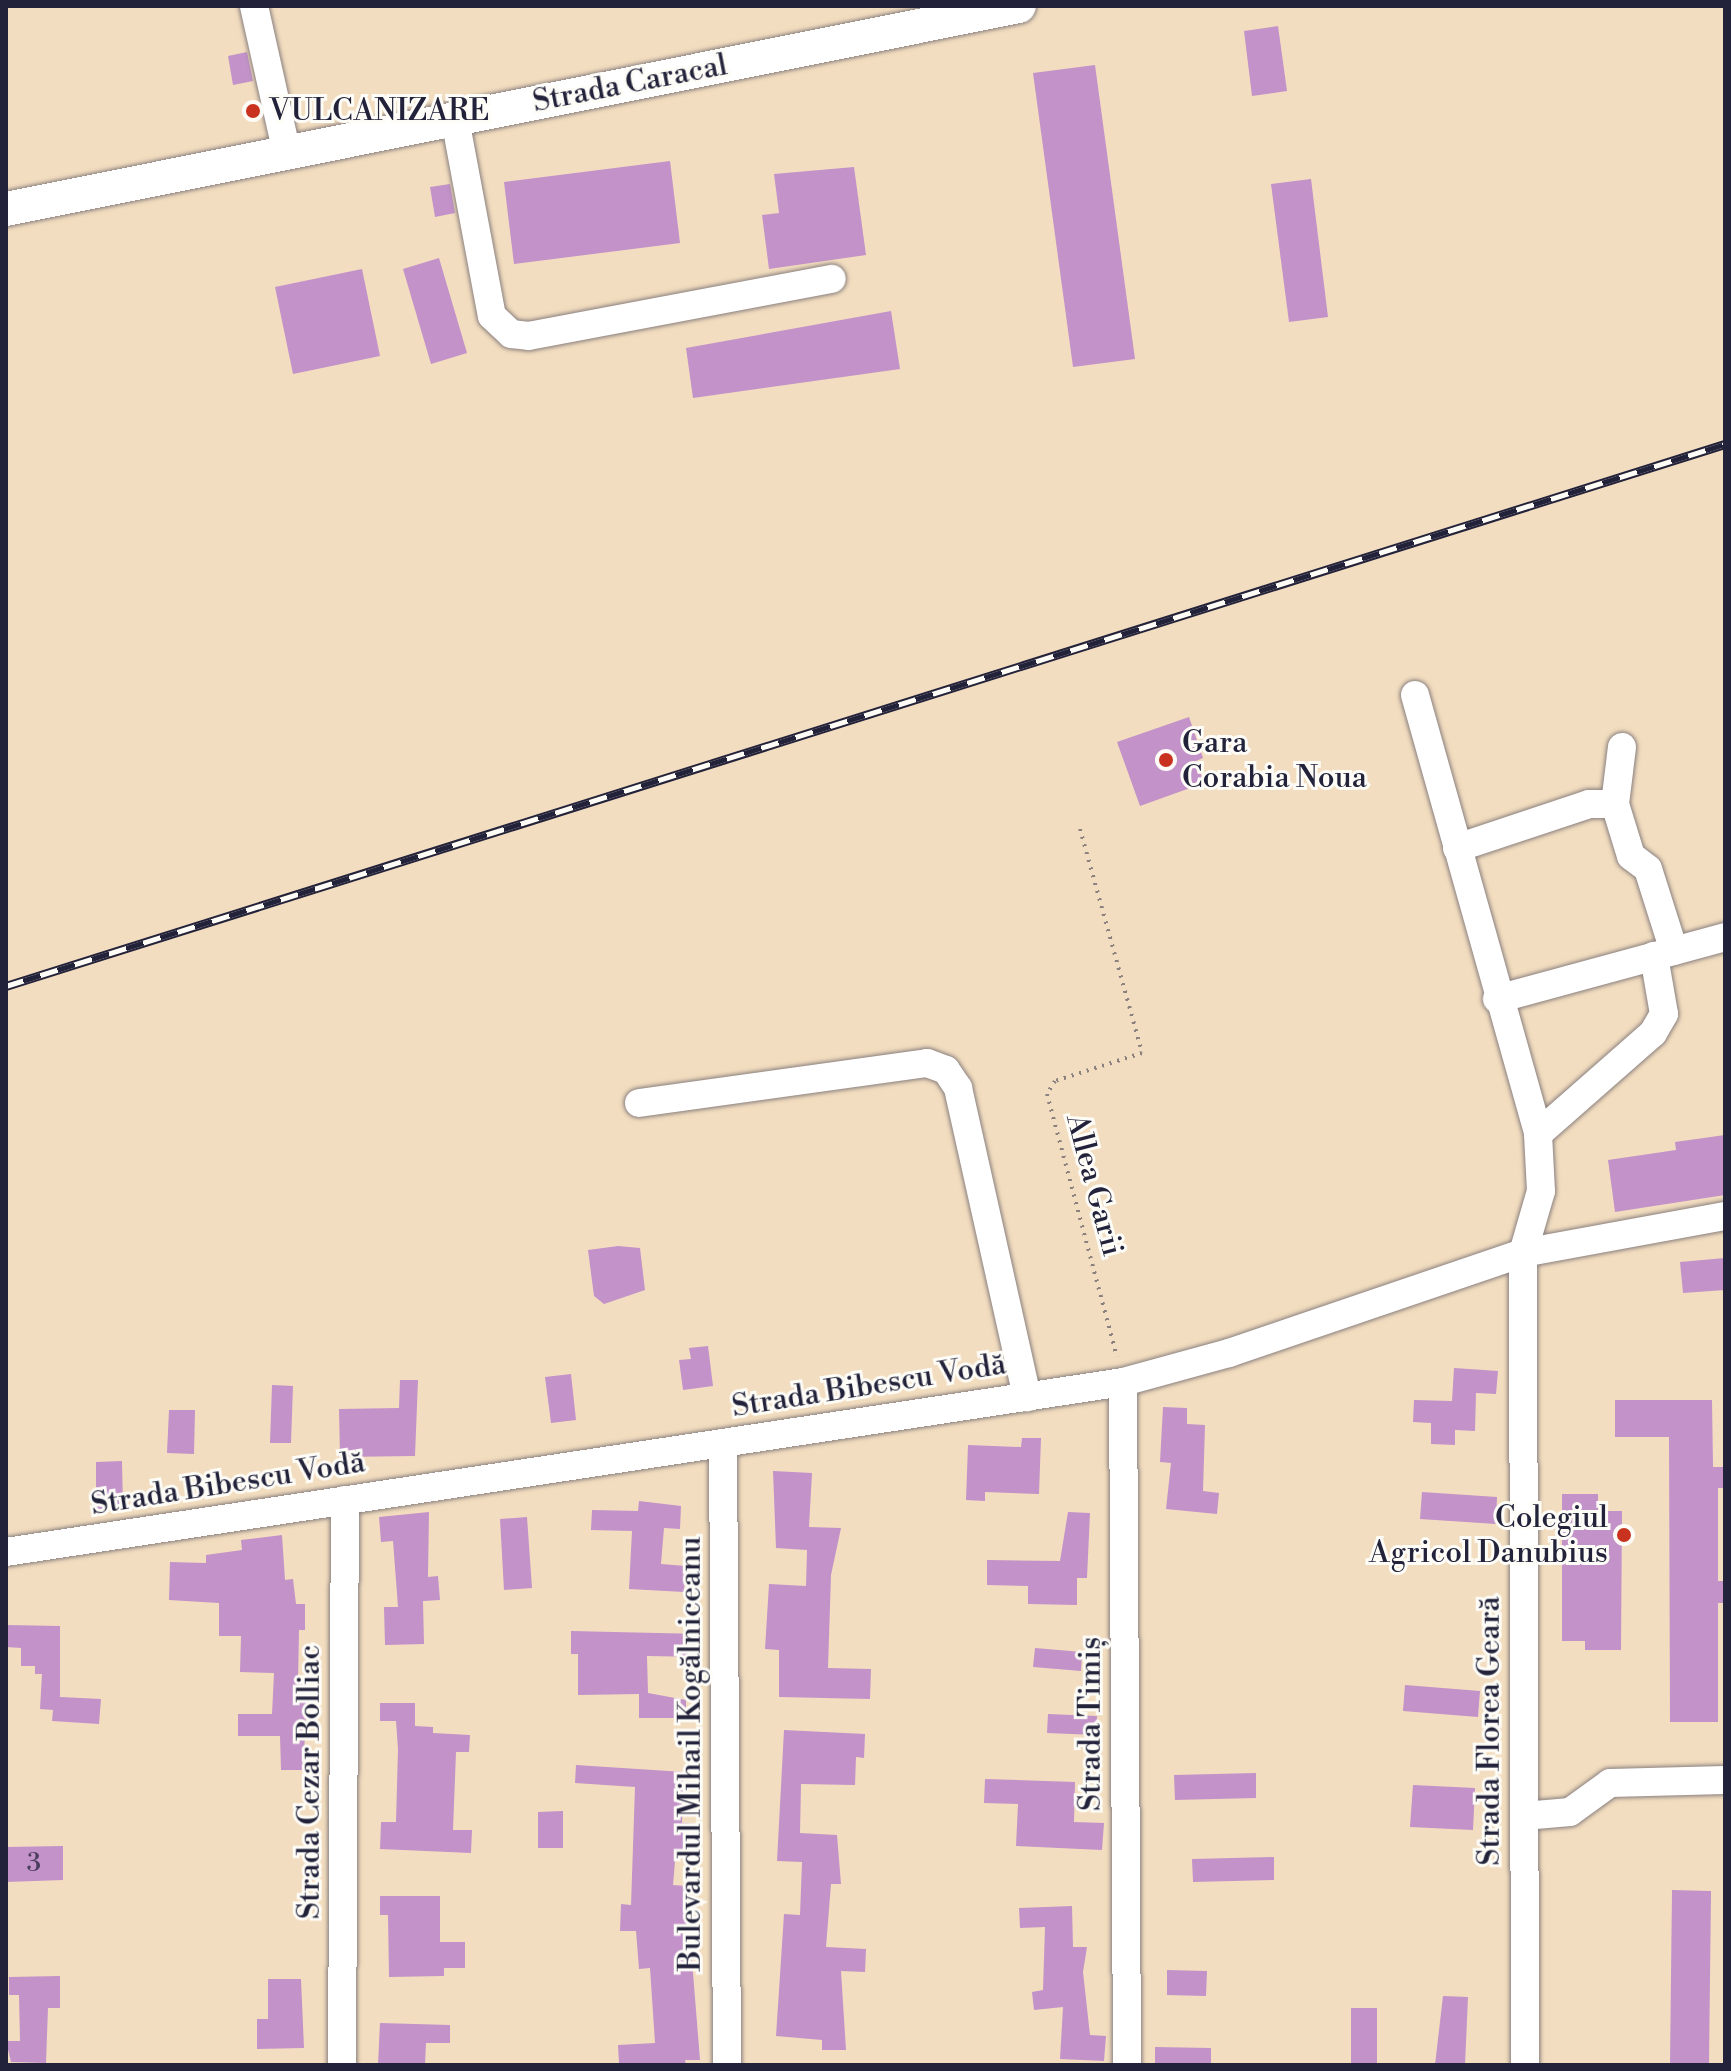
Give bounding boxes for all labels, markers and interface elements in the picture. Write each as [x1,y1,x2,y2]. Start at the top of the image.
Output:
street label: Strada Caracal [530,48,730,120]
place label: VULCANIZARE [269,93,489,129]
marker: VULCANIZARE [244,102,262,120]
place label: Gara Corabia Noua [1182,725,1367,796]
marker: Gara Corabia Noua [1157,751,1175,769]
street label: Allea Garii [1058,1110,1130,1260]
street label: Strada Bibescu Vodă [729,1347,1009,1425]
street label: Strada Bibescu Vodă [88,1445,368,1523]
place label: Colegiul Agricol Danubius [1369,1500,1608,1570]
marker: Colegiul Agricol Danubius [1615,1526,1633,1544]
street label: Bulevardul Mihail Kogălniceanu [673,1537,709,1971]
street label: Strada Florea Geară [1472,1596,1508,1866]
street label: Strada Timiș [1073,1637,1109,1811]
street label: Strada Cezar Bolliac [292,1645,328,1919]
house number: 3 [27,1848,41,1880]

